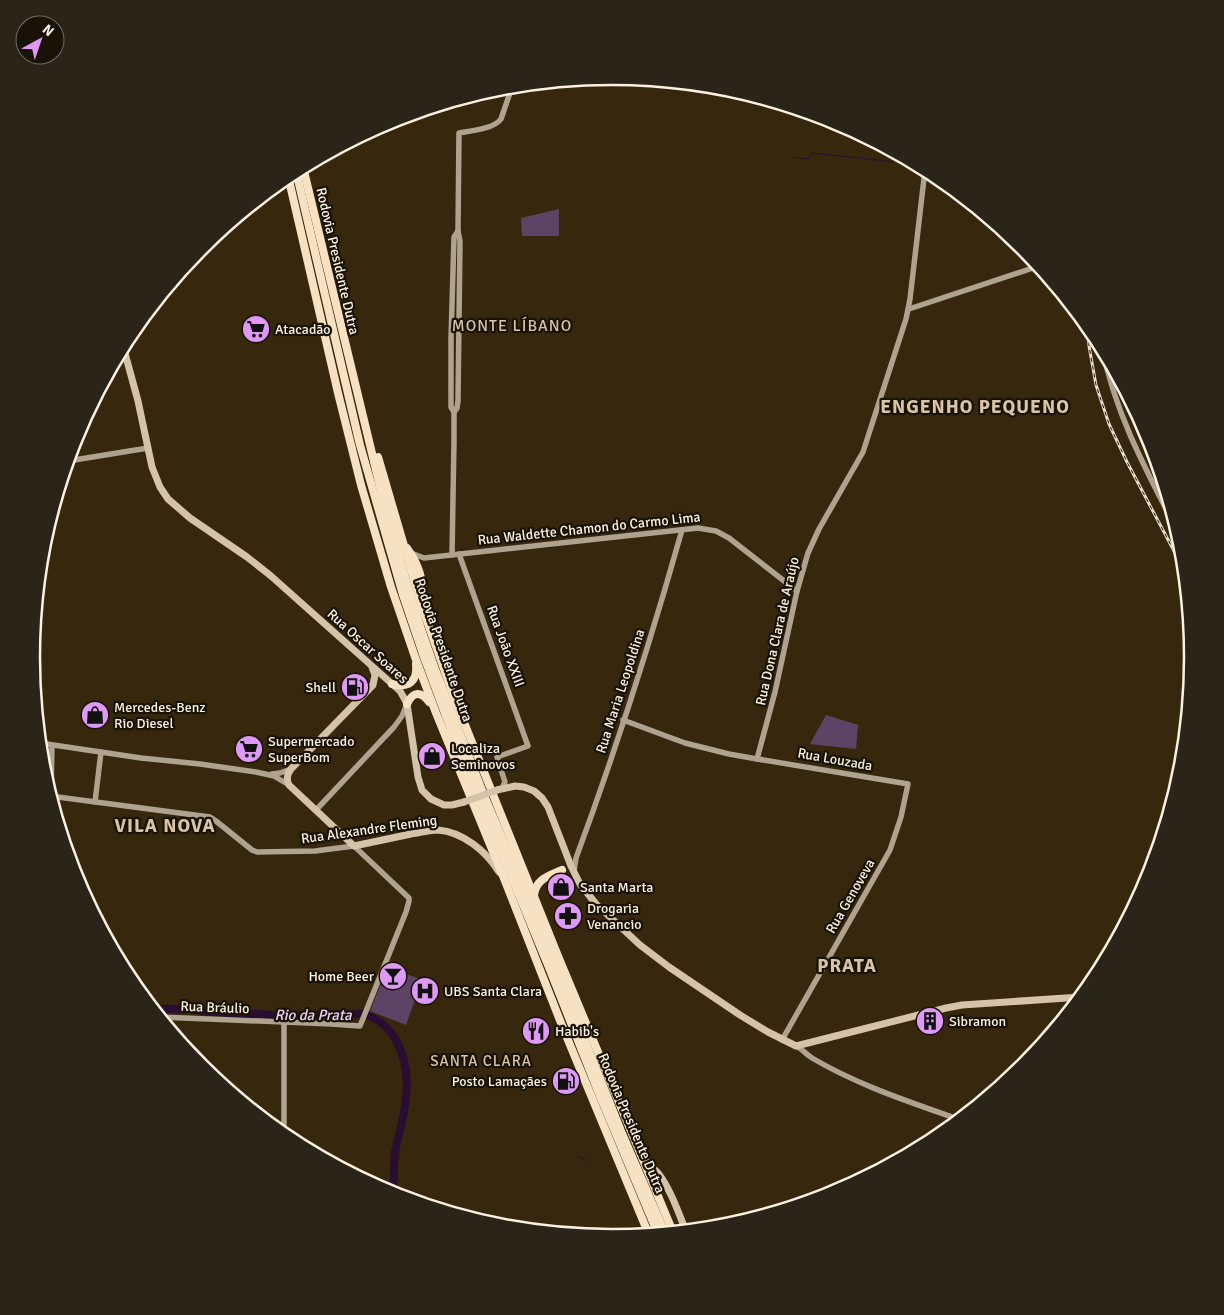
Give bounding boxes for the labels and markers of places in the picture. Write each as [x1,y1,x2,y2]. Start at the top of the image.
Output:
supermarket icon: Atacadão [241,314,271,344]
place label: Atacadão [275,321,331,338]
fuel station icon: Shell [340,672,370,702]
place label: Shell [306,679,336,696]
place label: Mercedes-Benz Rio Diesel [114,699,206,732]
shop icon: Mercedes-Benz Rio Diesel [80,700,110,730]
place label: Supermercado SuperBom [268,733,354,766]
supermarket icon: Supermercado SuperBom [234,734,264,764]
place label: Localiza Seminovos [451,740,515,773]
shop icon: Localiza Seminovos [417,741,447,771]
shop icon: Santa Marta [546,872,576,902]
place label: Santa Marta [580,879,653,896]
place label: Drogaria Venancio [587,900,642,933]
pharmacy icon: Drogaria Venancio [553,901,583,931]
bar icon: Home Beer [378,961,408,991]
place label: Home Beer [308,968,375,985]
hospital icon: UBS Santa Clara [410,976,440,1006]
place label: UBS Santa Clara [444,983,542,1000]
building icon: Sibramon [915,1006,945,1036]
place label: Sibramon [949,1013,1006,1030]
restaurant icon: Habib's [521,1016,551,1046]
place label: Habib's [555,1023,599,1040]
fuel station icon: Posto Lamaçães [551,1066,581,1096]
place label: Posto Lamaçães [452,1073,547,1090]

